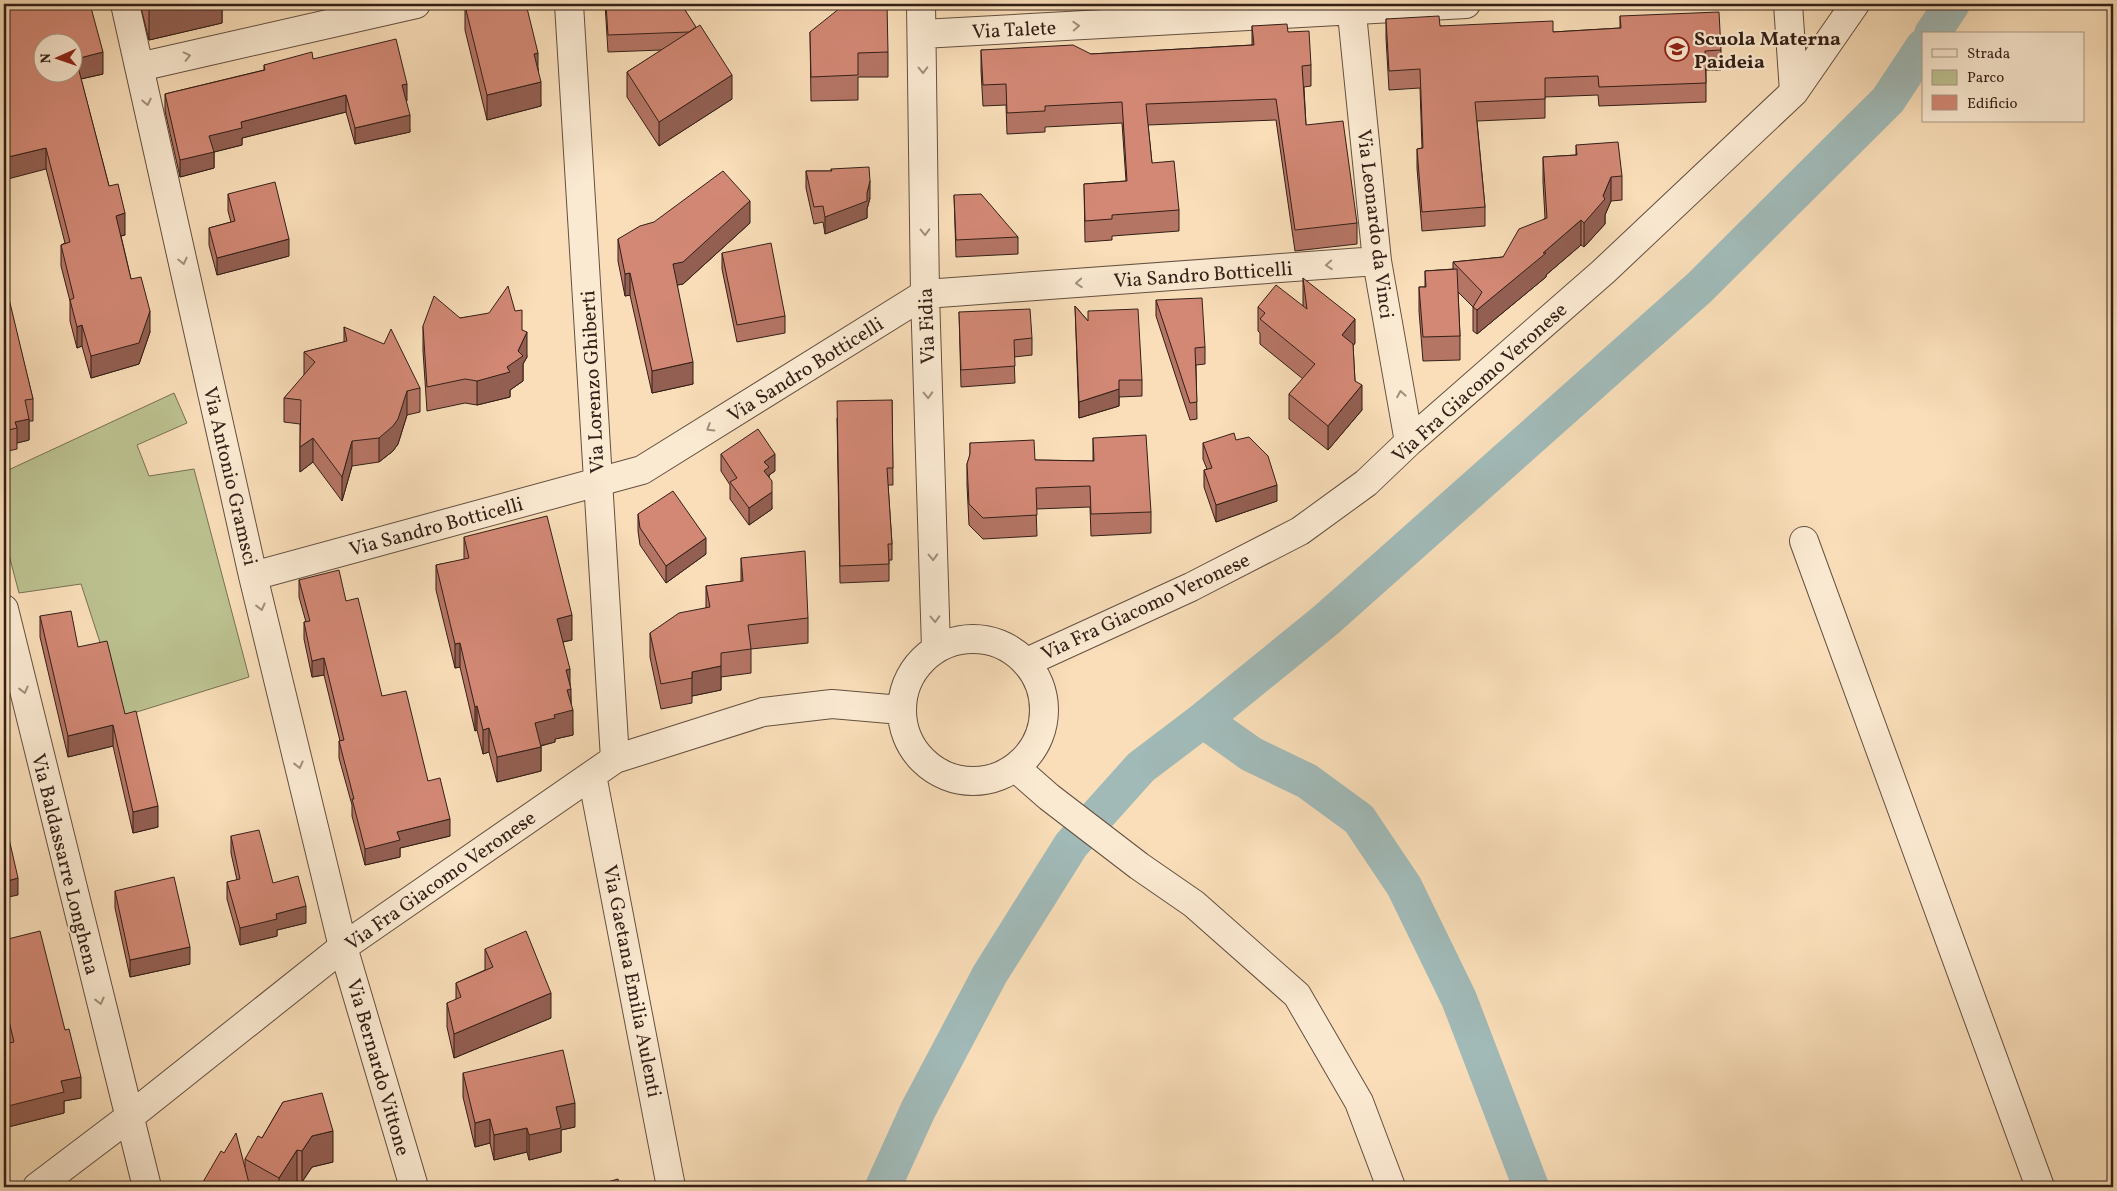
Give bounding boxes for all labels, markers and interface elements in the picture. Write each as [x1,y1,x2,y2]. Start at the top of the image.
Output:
street label: Via Talete [971,15,1057,47]
one-way arrow [1072,20,1080,31]
place label: Scuola Materna Paideia [1694,26,1841,77]
north arrow [32,32,82,82]
legend [1922,32,2084,122]
school or university icon: Scuola Materna Paideia [1664,36,1690,62]
text: Strada [1967,44,2010,65]
one-way arrow [182,51,191,62]
text: N [37,53,56,64]
one-way arrow [918,66,928,74]
text: Parco [1967,68,2004,89]
text: Edificio [1967,94,2018,115]
one-way arrow [141,98,152,107]
street label: Via Leonardo da Vinci [1349,128,1400,320]
one-way arrow [919,229,930,237]
street label: Via Sandro Botticelli [1113,256,1294,296]
one-way arrow [177,257,188,265]
one-way arrow [1324,259,1332,270]
one-way arrow [1075,278,1083,289]
street label: Via Fidia [913,287,943,365]
street label: Via Lorenzo Ghiberti [575,290,613,474]
street label: Via Fra Giacomo Veronese [1386,297,1574,470]
street label: Via Sandro Botticelli [723,311,890,430]
street label: Via Antonio Gramsci [195,384,263,569]
one-way arrow [1396,390,1406,399]
one-way arrow [923,392,933,399]
one-way arrow [706,421,715,431]
street label: Via Sandro Botticelli [346,491,527,565]
street label: Via Fra Giacomo Veronese [1037,547,1255,669]
one-way arrow [928,554,938,562]
one-way arrow [255,603,266,612]
one-way arrow [930,616,940,623]
one-way arrow [18,686,29,695]
street label: Via Baldassarre Longhena [23,751,105,978]
one-way arrow [293,761,304,770]
street label: Via Fra Giacomo Veronese [340,805,542,958]
street label: Via Gaetana Emilia Aulenti [595,863,667,1100]
street label: Via Bernardo Vittone [338,976,416,1159]
one-way arrow [94,997,105,1006]

